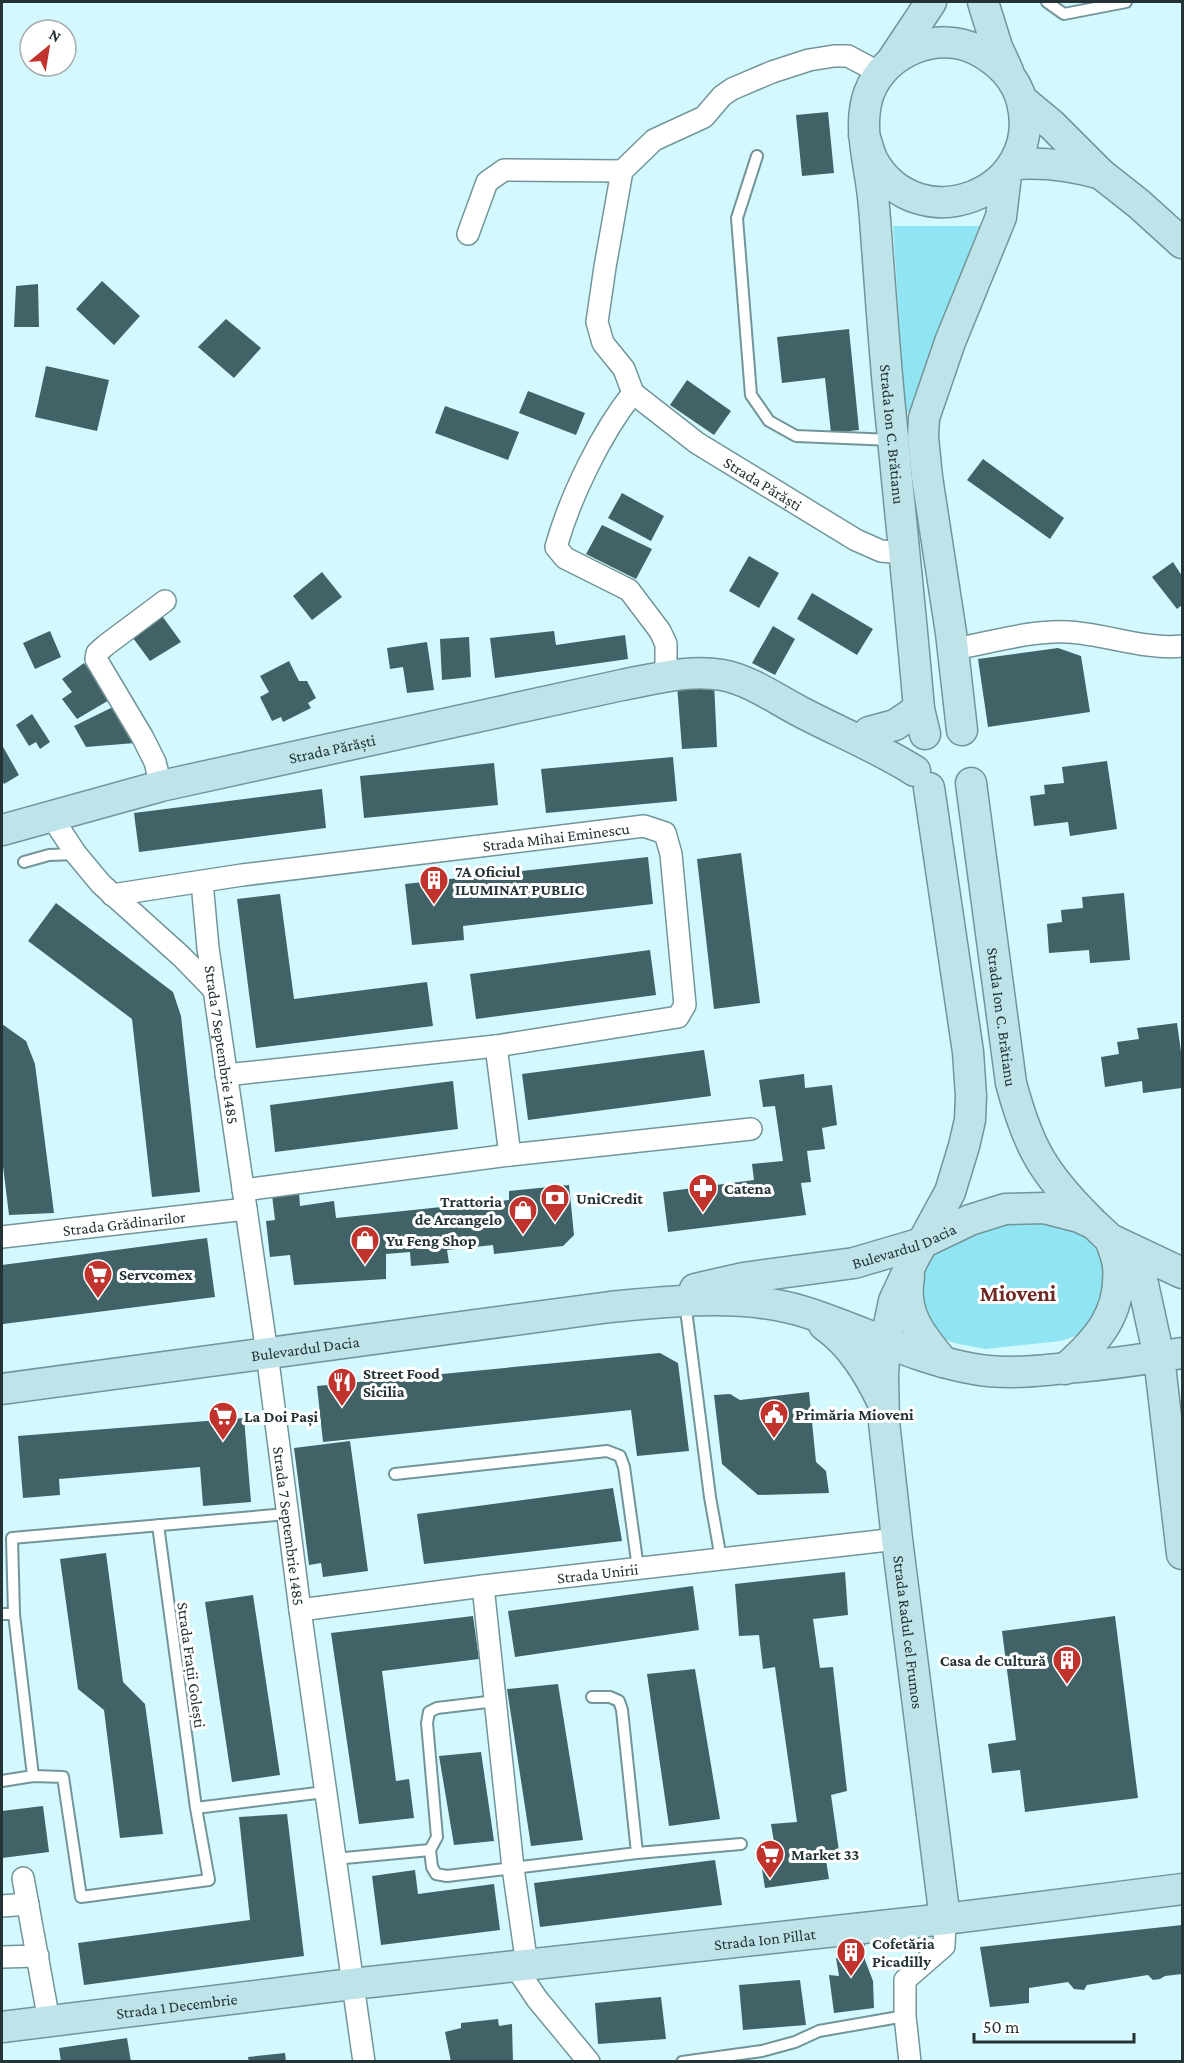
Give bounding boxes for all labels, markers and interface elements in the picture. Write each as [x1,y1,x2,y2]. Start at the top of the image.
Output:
north arrow [18,18,78,78]
text: N [46,25,64,46]
street label: Strada Ion C. Brătianu [877,364,907,505]
street label: Strada Părăști [721,454,805,514]
street label: Strada Părăști [287,731,377,767]
street label: Strada Mihai Eminescu [482,820,631,855]
place label: 7A Oficiul ILUMINAT PUBLIC [455,863,585,898]
building icon: 7A Oficiul ILUMINAT PUBLIC [418,864,450,906]
street label: Strada Ion C. Brătianu [984,946,1019,1088]
street label: Strada 7 Septembrie 1485 [202,964,242,1125]
pharmacy icon: Catena [687,1172,719,1214]
place label: Catena [724,1180,772,1197]
bank icon: UniCredit [539,1182,571,1224]
place label: UniCredit [576,1190,643,1207]
place label: Trattoria de Arcangelo [415,1193,502,1228]
shop icon: Trattoria de Arcangelo [507,1194,539,1236]
street label: Strada Grădinarilor [62,1208,187,1239]
street label: Bulevardul Dacia [850,1220,959,1272]
shop icon: Yu Feng Shop [349,1224,381,1266]
place label: Yu Feng Shop [386,1232,477,1249]
supermarket icon: Servcomex [82,1258,114,1300]
place label: Servcomex [119,1266,194,1283]
district label: Mioveni [980,1281,1057,1306]
street label: Bulevardul Dacia [250,1333,361,1364]
place label: Street Food Sicilia [363,1365,440,1400]
restaurant icon: Street Food Sicilia [326,1366,358,1408]
public building icon: Primăria Mioveni [758,1398,790,1440]
supermarket icon: La Doi Pași [207,1400,239,1442]
place label: Primăria Mioveni [795,1406,914,1423]
place label: La Doi Pași [244,1408,319,1427]
street label: Strada 7 Septembrie 1485 [270,1446,307,1607]
street label: Strada Radul cel Frumos [890,1555,926,1710]
street label: Strada Unirii [556,1560,639,1587]
street label: Strada Frații Golești [172,1601,209,1729]
building icon: Casa de Cultură [1051,1644,1083,1686]
place label: Casa de Cultură [940,1652,1046,1669]
supermarket icon: Market 33 [754,1838,786,1880]
place label: Market 33 [791,1846,859,1863]
street label: Strada Ion Pillat [713,1925,817,1953]
place label: Cofetăria Picadilly [872,1935,935,1970]
building icon: Cofetăria Picadilly [835,1936,867,1978]
street label: Strada 1 Decembrie [115,1990,238,2022]
scale bar [974,2006,1134,2044]
text: 50 m [983,2017,1020,2037]

